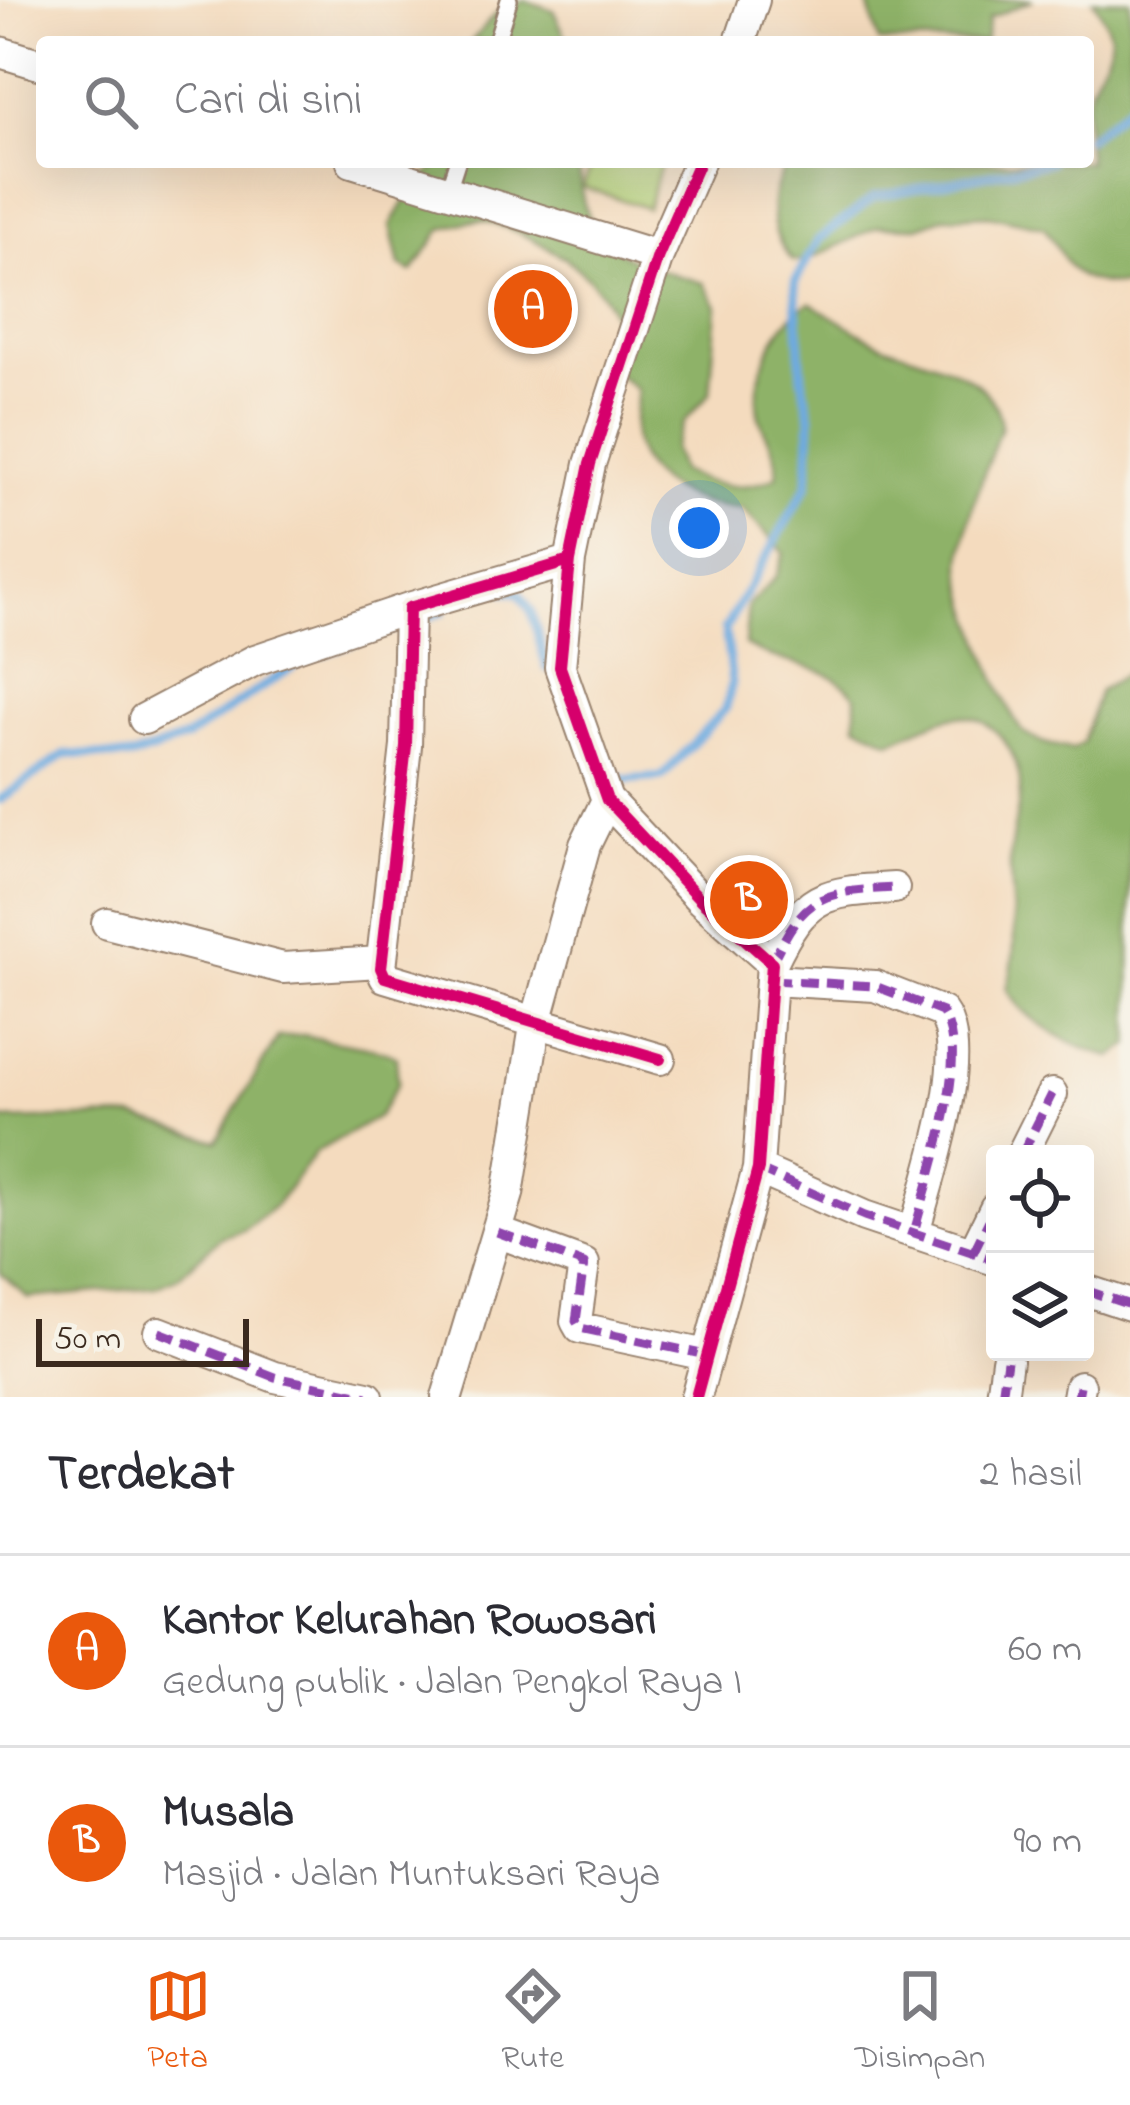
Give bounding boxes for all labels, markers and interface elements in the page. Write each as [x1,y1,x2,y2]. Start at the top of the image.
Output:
search box [36,36,1094,168]
icon: search [78,69,144,135]
text: Cari di sini [174,69,362,135]
pin: A [494,264,572,354]
your location [669,498,729,558]
pin: B [710,855,788,945]
map controls [986,1145,1094,1361]
button: locate [986,1145,1094,1253]
button: layers [986,1253,1094,1361]
scale bar [36,1313,249,1366]
text: 50 m [54,1316,121,1364]
text: Terdekat [48,1438,234,1513]
text: 2 hasil [980,1447,1082,1504]
text: Kantor Kelurahan Rowosari [162,1589,657,1655]
text: A [75,1622,99,1679]
text: 60 m [1008,1622,1082,1679]
text: Gedung publik · Jalan Pengkol Raya I [162,1655,742,1712]
text: Musala [162,1781,294,1847]
text: B [74,1814,100,1871]
text: 90 m [1013,1814,1082,1871]
text: Masjid · Jalan Muntuksari Raya [162,1847,660,1904]
tab: Peta [145,1963,211,2083]
tab: Rute [500,1963,566,2083]
tab: Disimpan [855,1963,985,2083]

